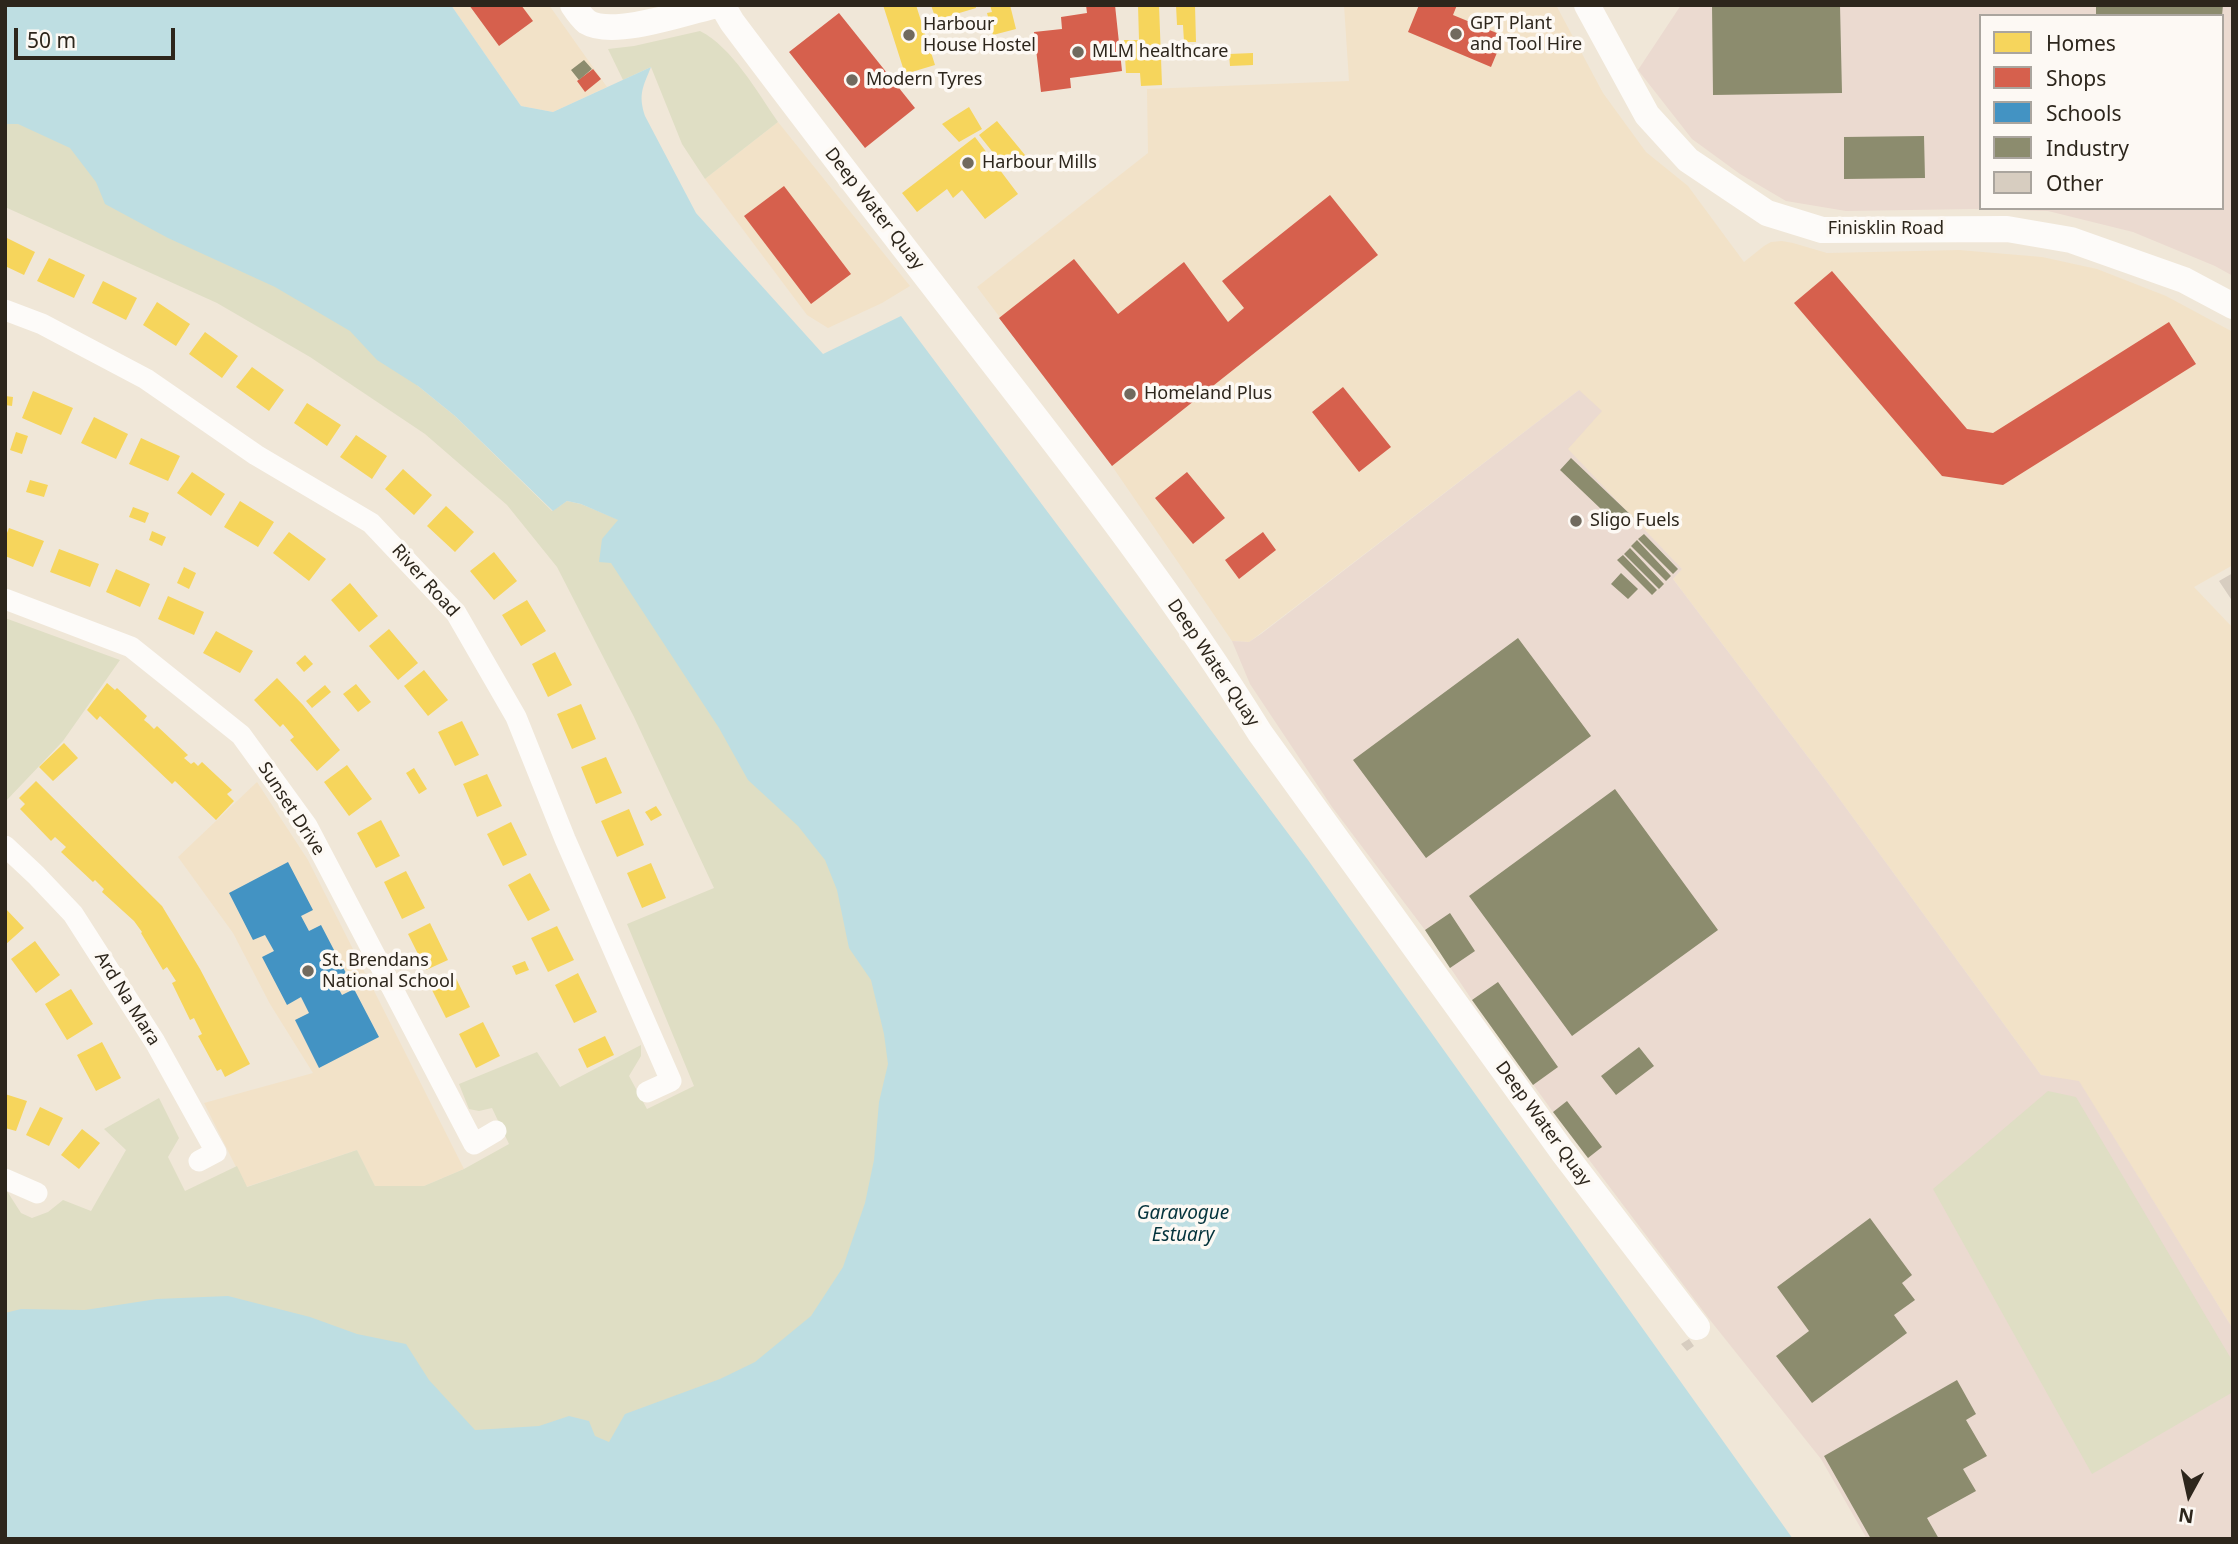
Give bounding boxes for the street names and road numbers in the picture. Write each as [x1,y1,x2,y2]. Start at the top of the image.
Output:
street label: Deep Water Quay [820,144,928,274]
street label: Finisklin Road [1828,218,1944,240]
street label: River Road [387,540,463,622]
street label: Deep Water Quay [1162,595,1264,731]
street label: Sunset Drive [253,758,329,860]
street label: Ard Na Mara [90,948,164,1050]
street label: Deep Water Quay [1491,1057,1595,1191]

